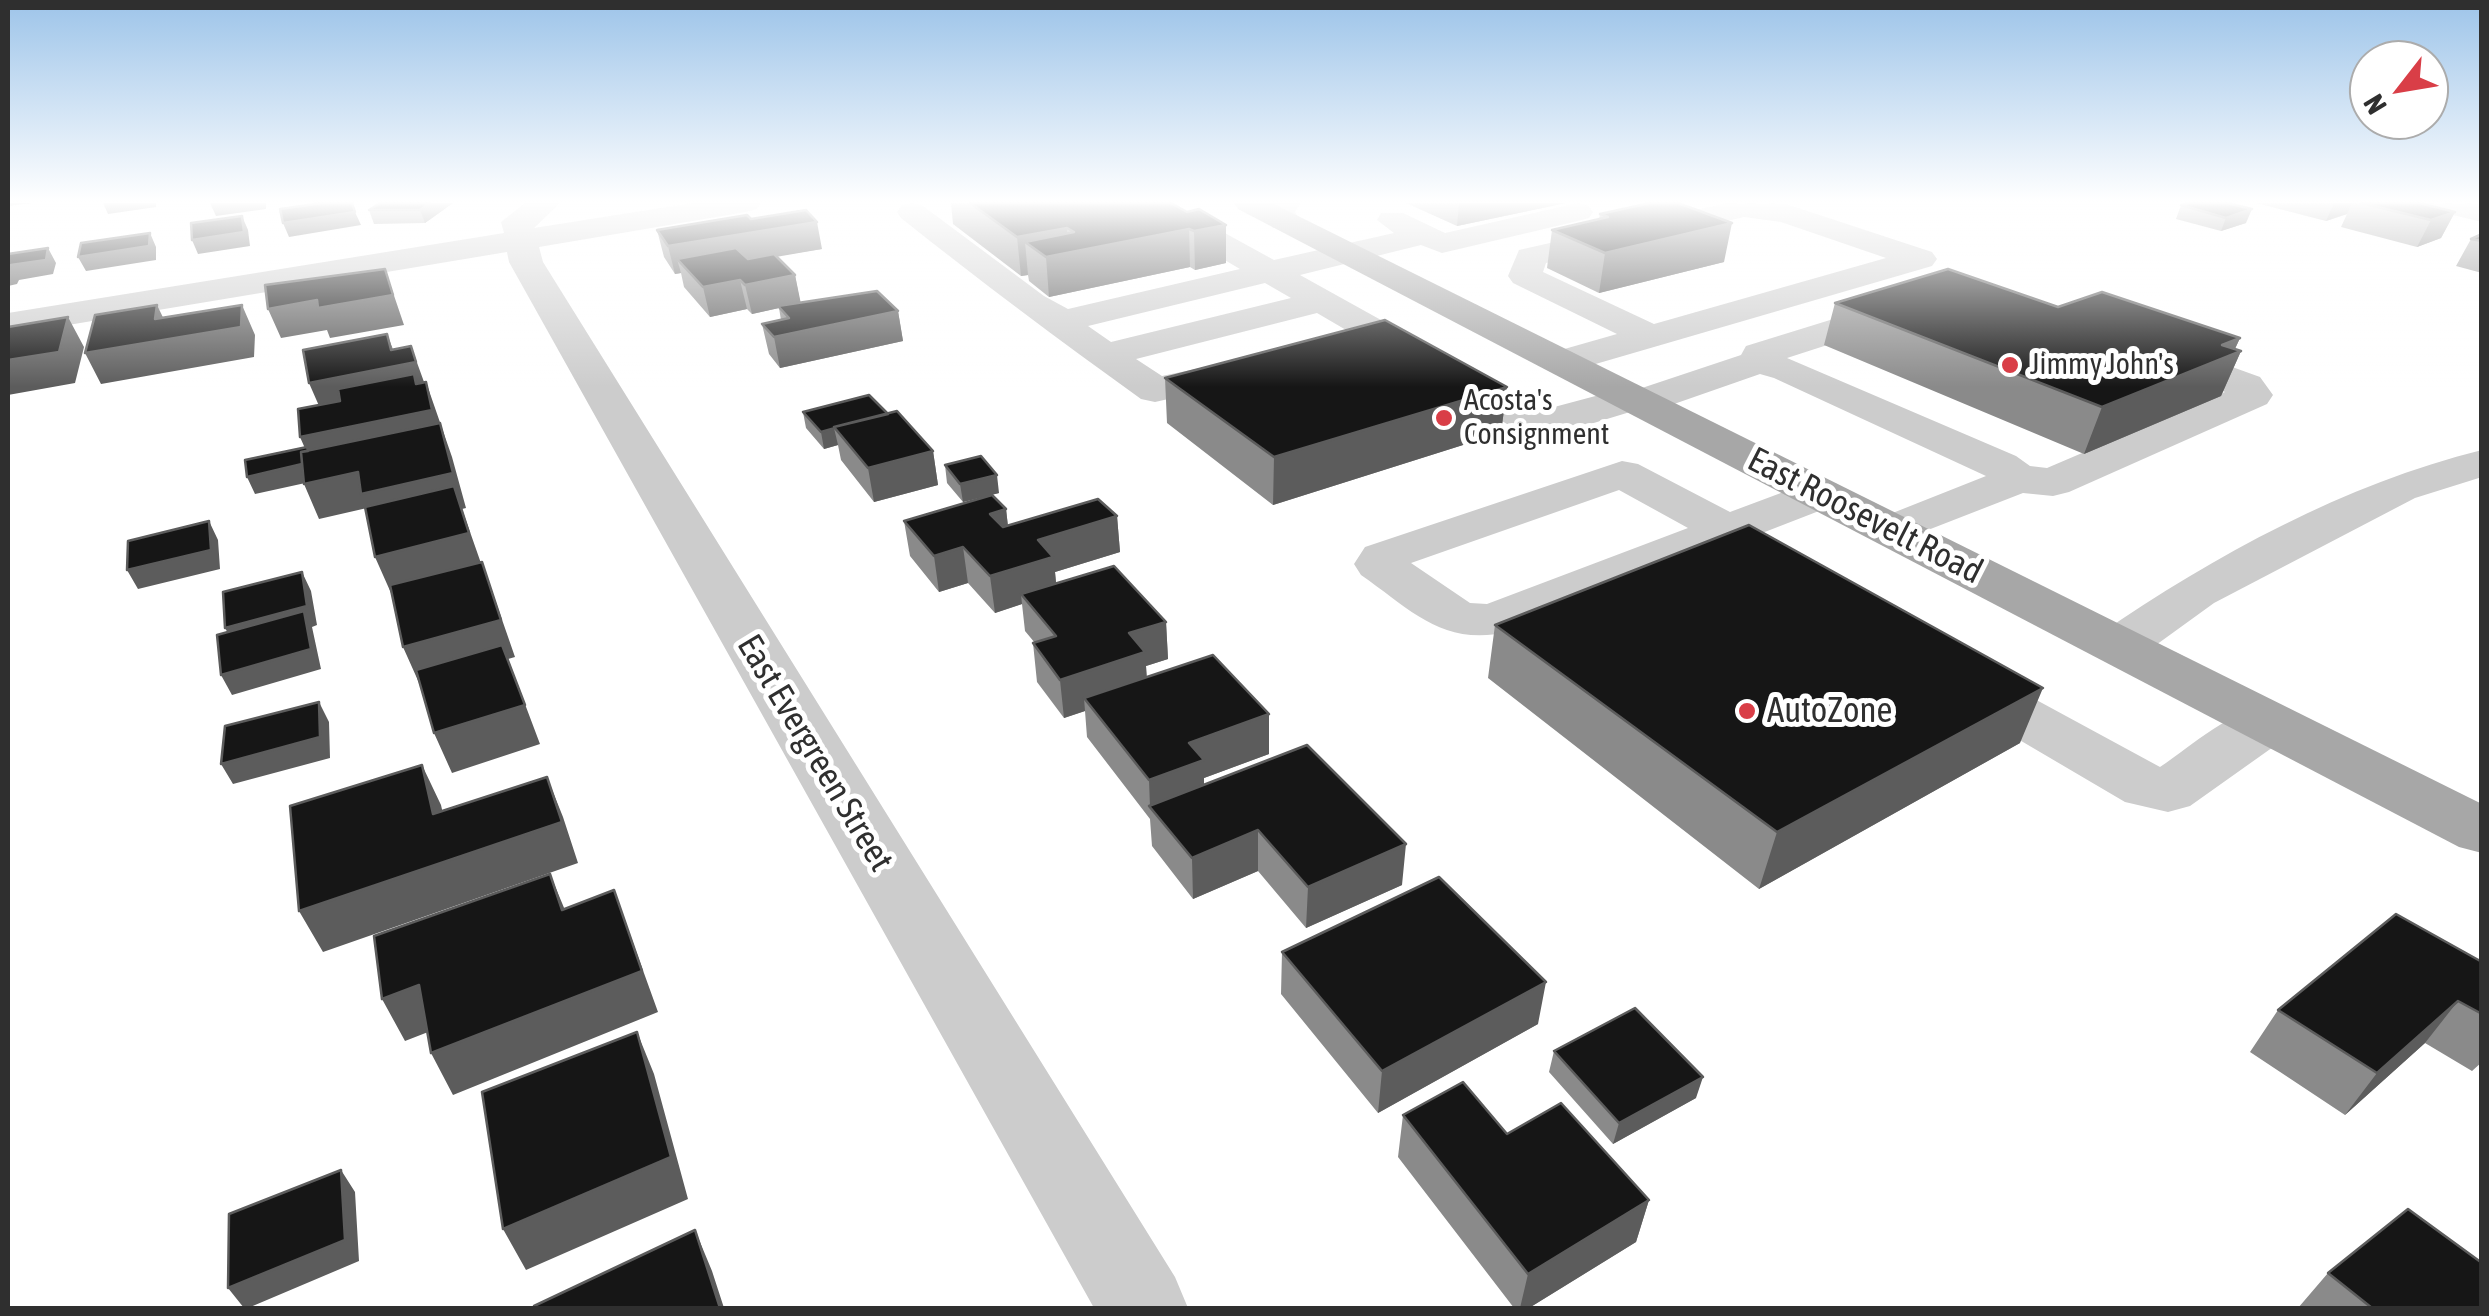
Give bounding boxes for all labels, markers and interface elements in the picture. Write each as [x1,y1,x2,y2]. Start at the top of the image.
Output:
north arrow [2349,40,2449,140]
text: N [2357,89,2393,120]
place label: Jimmy John's [2030,347,2174,383]
marker: Jimmy John's [1999,354,2021,376]
place label: Acosta's Consignment [1464,383,1609,454]
marker: Acosta's Consignment [1433,407,1455,429]
street label: East Roosevelt Road [1741,439,1989,593]
street label: East Evergreen Street [728,627,902,879]
place label: AutoZone [1767,690,1892,732]
marker: AutoZone [1736,700,1758,722]

